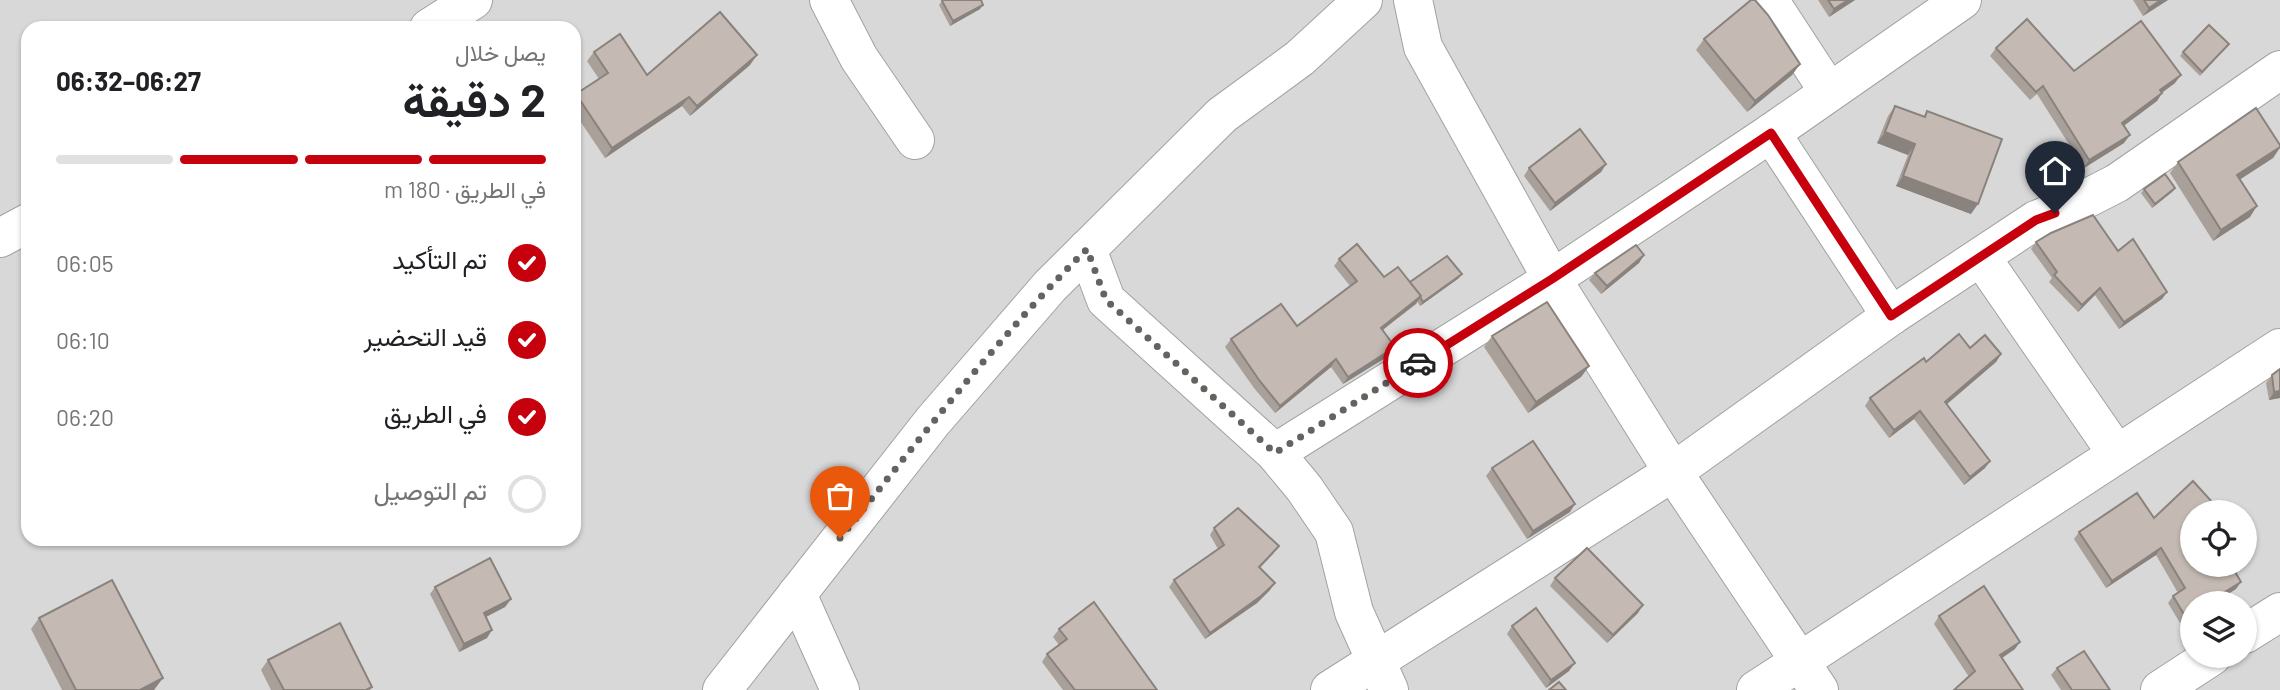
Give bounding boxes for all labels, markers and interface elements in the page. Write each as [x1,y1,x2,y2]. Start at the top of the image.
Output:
text: يصل خلال [455,38,546,66]
text: 06:27–06:32 [56,65,201,96]
text: 2 دقيقة [403,71,546,126]
pin [2025,141,2085,213]
icon: home [2036,152,2074,190]
text: في الطريق · 180 m [384,175,546,203]
text: تم التأكيد [392,243,487,274]
icon: check [508,244,546,282]
text: 06:05 [56,249,113,277]
text: قيد التحضير [363,320,487,351]
icon: check [508,321,546,359]
text: 06:10 [56,326,110,354]
courier [1383,328,1453,398]
icon: car [1399,344,1437,382]
text: في الطريق [384,397,487,428]
icon: check [508,398,546,436]
text: 06:20 [56,403,114,431]
pin [810,466,870,538]
text: تم التوصيل [373,474,487,505]
icon: bag [821,477,859,515]
map controls [2180,500,2257,668]
button: locate [2180,500,2257,577]
button: layers [2180,591,2257,668]

